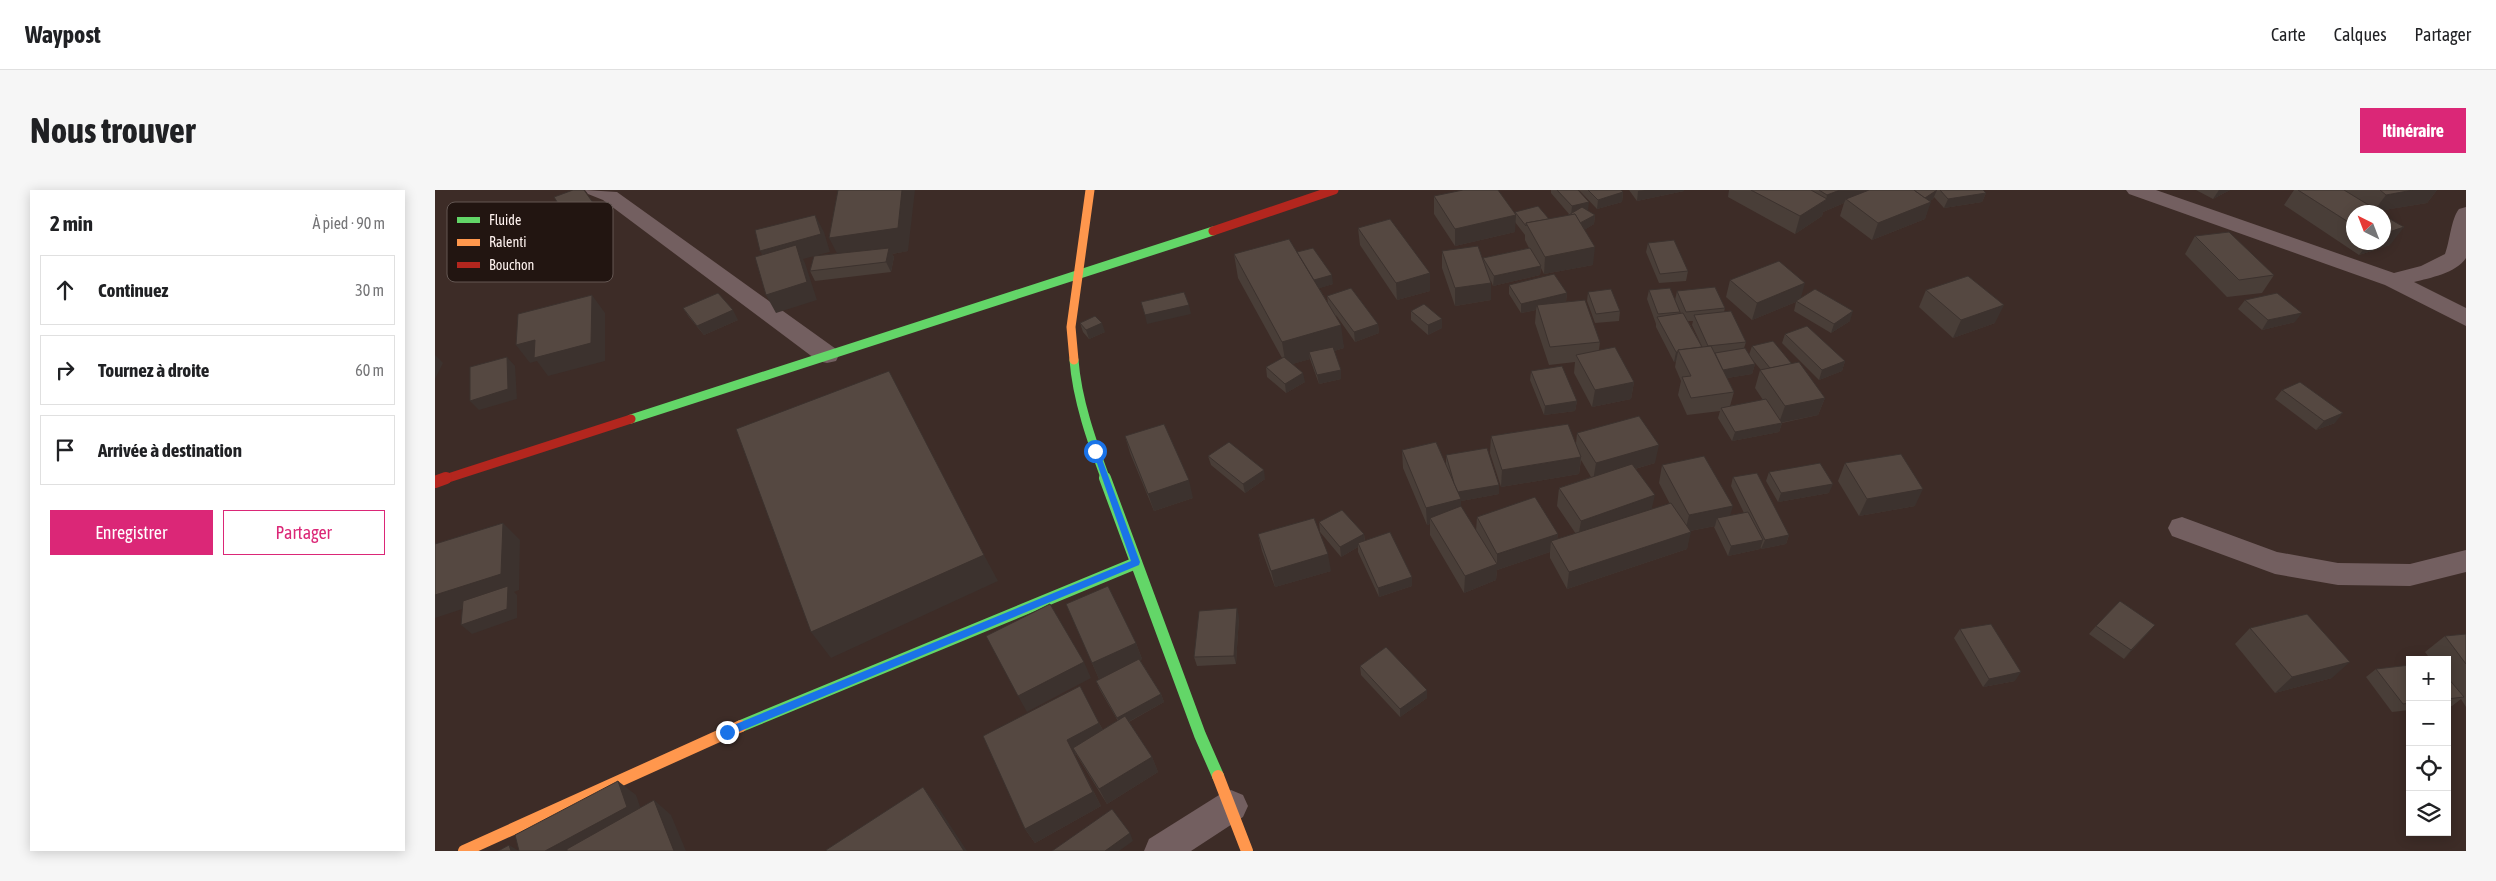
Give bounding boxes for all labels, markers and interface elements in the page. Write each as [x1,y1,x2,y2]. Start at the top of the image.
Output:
text: Waypost [25,21,101,48]
text: Carte [2271,24,2306,45]
text: Calques [2334,24,2387,45]
text: Partager [2415,24,2471,45]
button: Itinéraire [2360,108,2466,153]
text: Nous trouver [30,110,195,150]
legend [447,202,613,282]
north arrow [2346,205,2391,250]
text: 2 min [50,211,93,235]
text: Fluide [489,212,521,228]
text: À pied · 90 m [312,214,385,232]
text: Ralenti [489,234,526,250]
text: Bouchon [489,257,534,273]
icon: ahead [51,276,79,304]
text: Continuez [98,279,168,301]
text: 30 m [355,281,384,299]
icon: right [51,356,79,384]
text: Tournez à droite [98,359,209,381]
text: 60 m [355,361,384,379]
icon: arrive [51,436,79,464]
text: Arrivée à destination [98,439,242,461]
route start [1084,440,1107,463]
button: Enregistrer [50,510,213,555]
button: Partager [223,510,385,555]
map controls [2406,656,2451,836]
button: + [2406,656,2451,701]
button: − [2406,701,2451,746]
route end [716,721,739,744]
button: locate [2406,746,2451,791]
button: layers [2406,791,2451,836]

